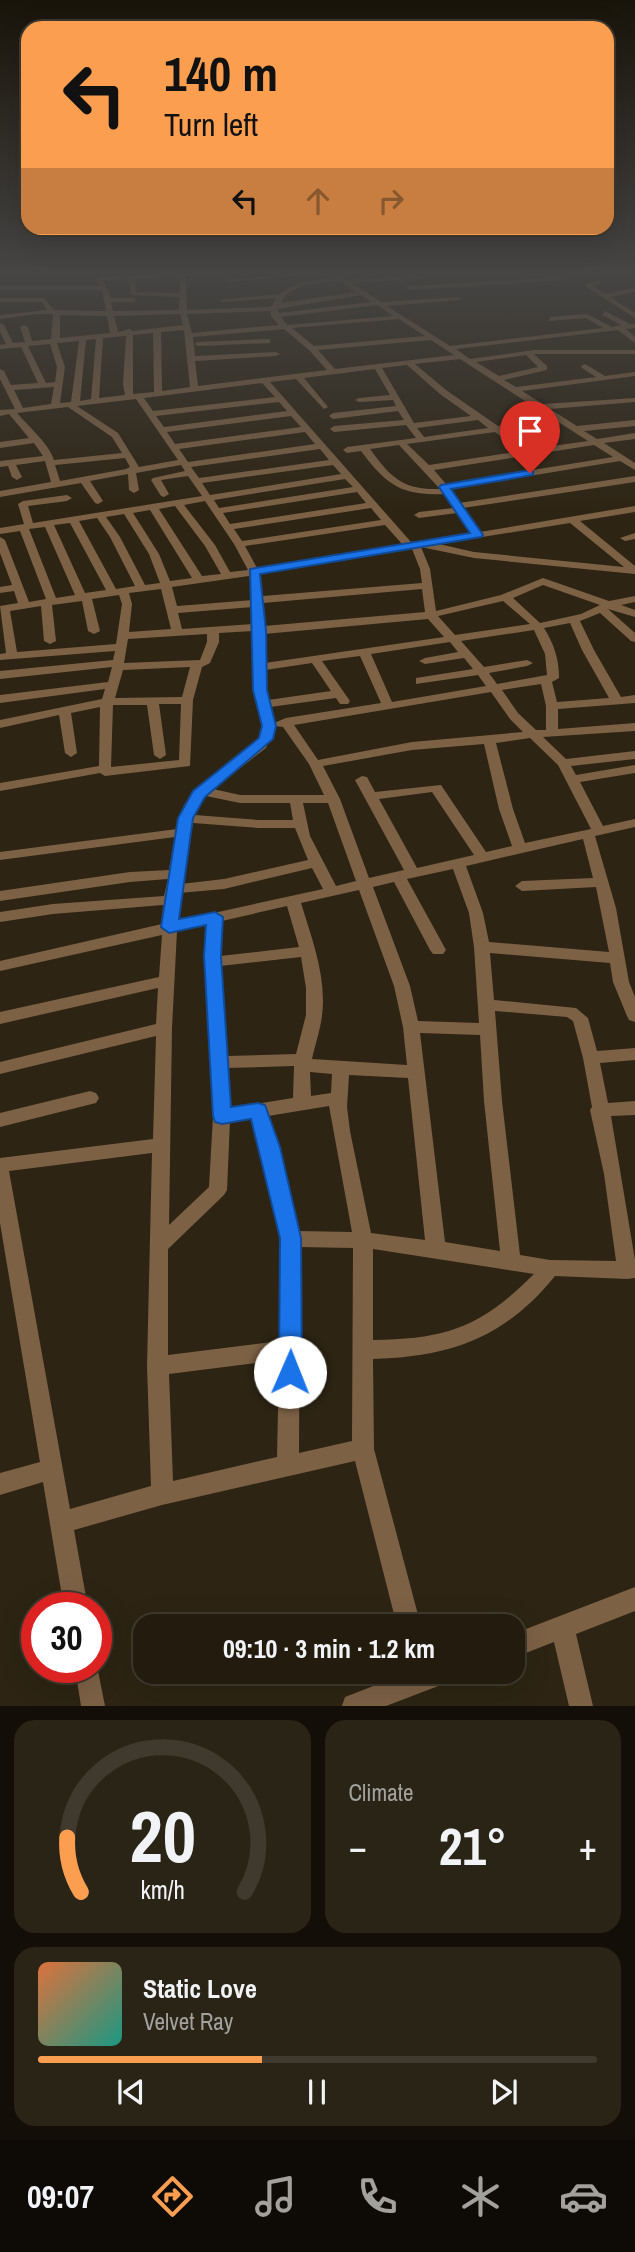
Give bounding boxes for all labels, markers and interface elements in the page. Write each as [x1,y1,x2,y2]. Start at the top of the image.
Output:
text: 140 m [164,40,278,106]
icon: left [49,49,140,140]
text: Turn left [164,103,258,146]
icon: left [226,182,264,220]
icon: ahead [299,182,337,220]
icon: right [372,182,410,220]
pin [500,401,560,473]
icon: arrive [511,412,549,450]
position arrow [253,1335,327,1409]
speed limit sign: 30 [21,1592,112,1683]
text: 09:10 · 3 min · 1.2 km [223,1631,435,1666]
text: Climate [349,1777,413,1808]
text: 20 [129,1788,195,1886]
text: 21° [439,1811,507,1881]
text: − [349,1821,367,1872]
text: + [579,1821,597,1872]
text: km/h [140,1873,184,1907]
text: Static Love [143,1971,257,2006]
text: Velvet Ray [143,2006,233,2037]
icon: previous [112,2073,150,2111]
icon: pause [298,2073,336,2111]
icon: next [485,2073,523,2111]
icon: directions [148,2172,197,2221]
icon: music [251,2172,300,2221]
icon: phone [353,2172,402,2221]
icon: climate [456,2172,505,2221]
icon: car [559,2172,608,2221]
text: 09:07 [27,2175,94,2218]

